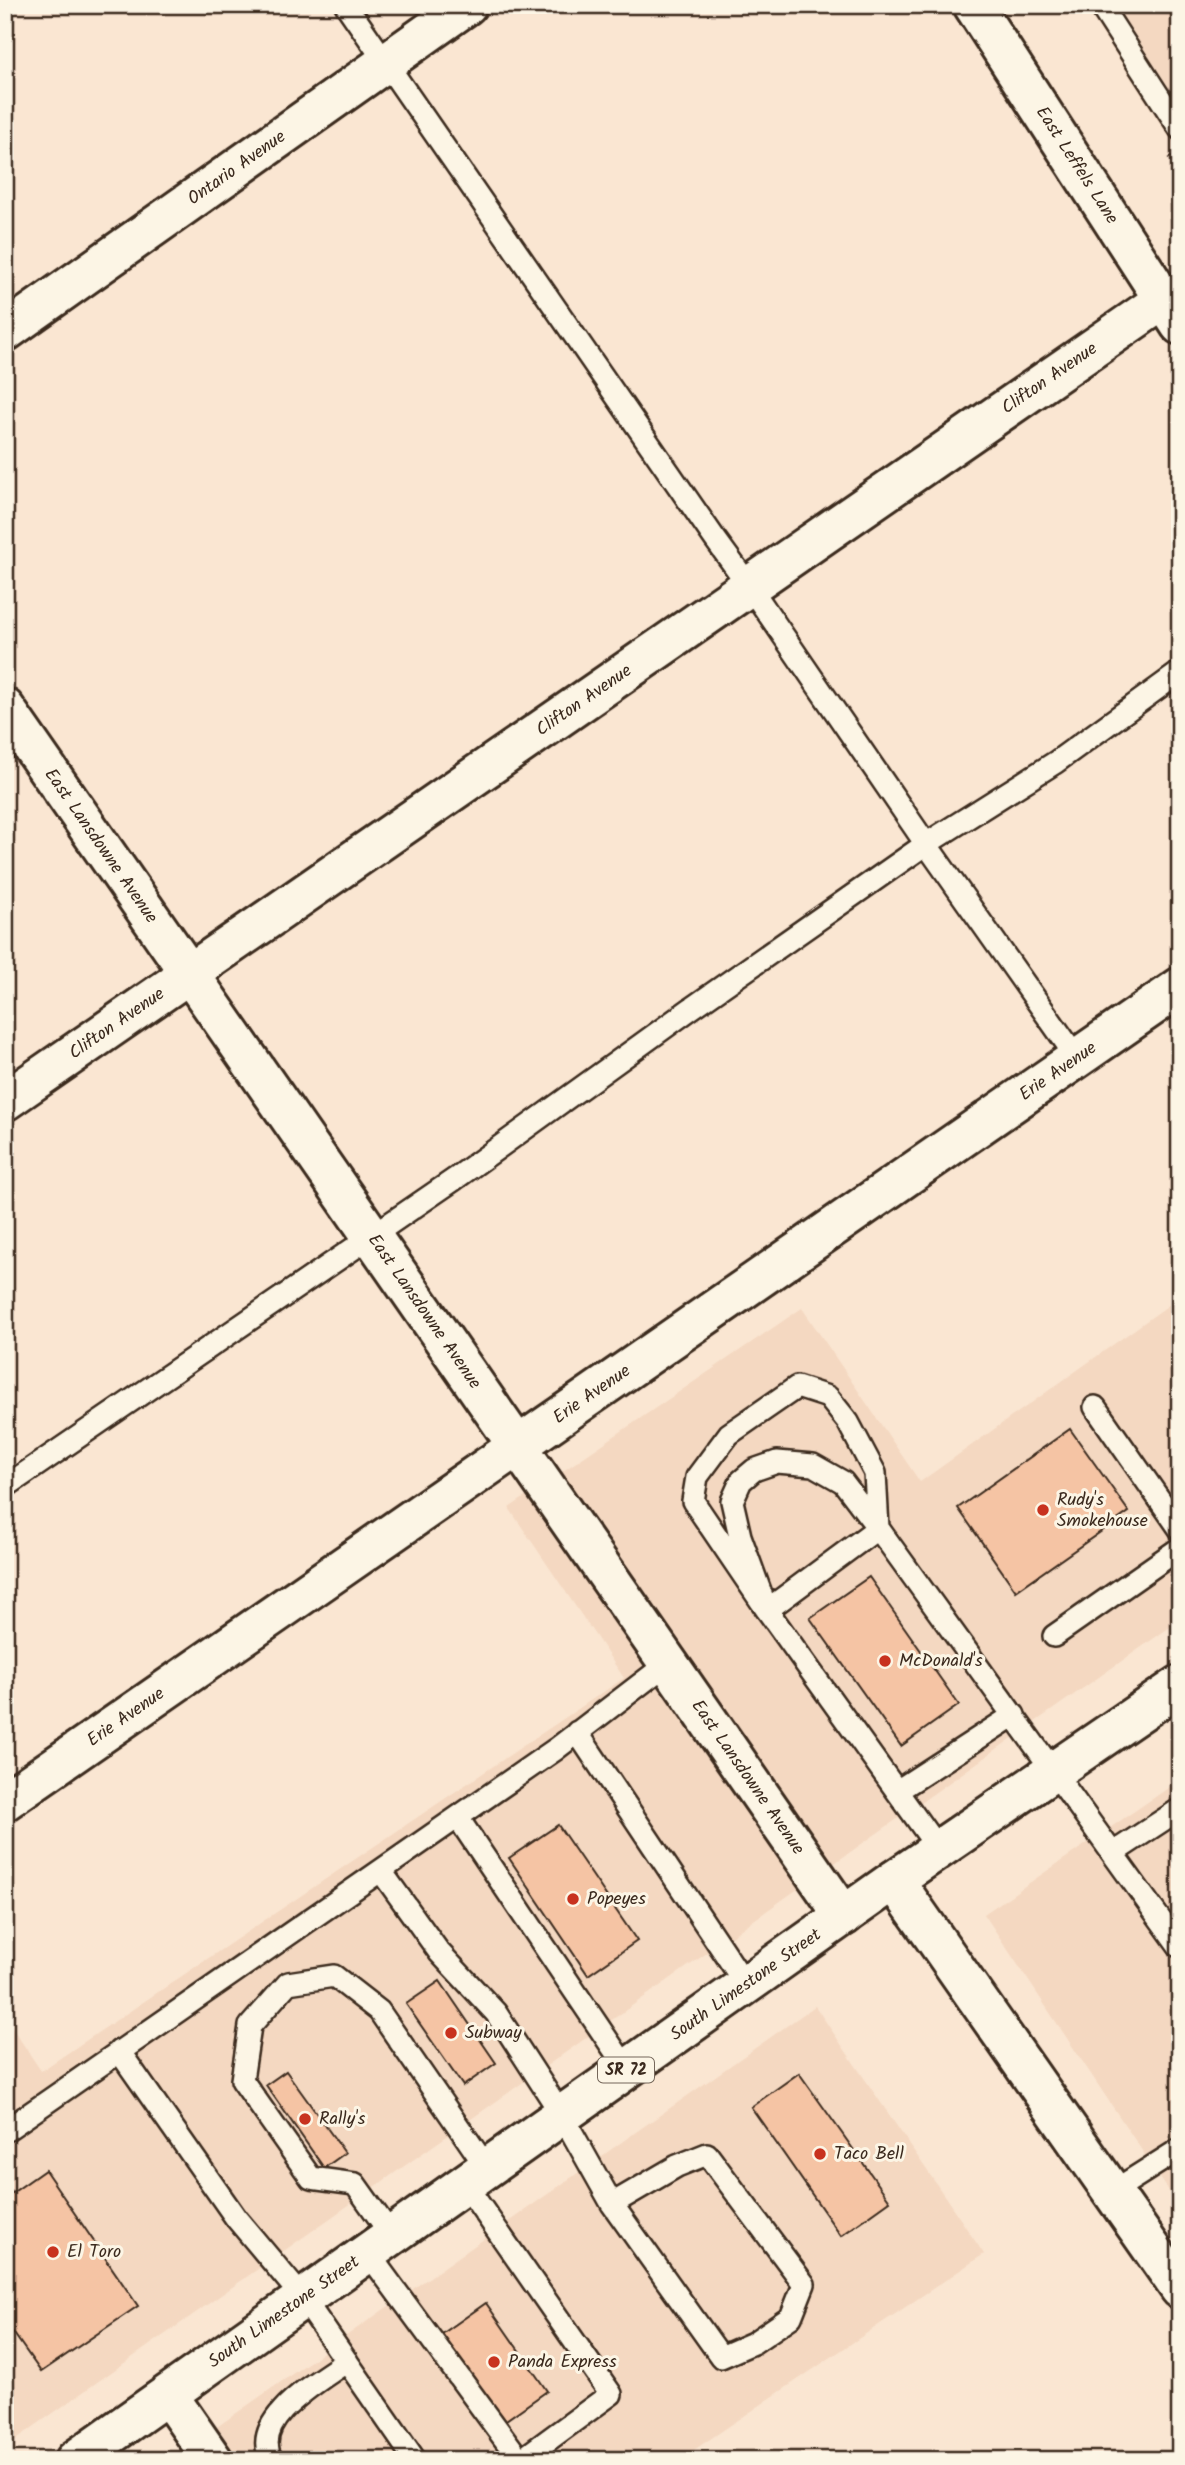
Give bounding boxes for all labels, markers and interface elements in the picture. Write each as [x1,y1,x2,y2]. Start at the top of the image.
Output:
street label: East Leffels Lane [1028,100,1126,230]
street label: Ontario Avenue [182,123,292,213]
street label: Clifton Avenue [995,335,1103,422]
street label: Clifton Avenue [530,657,638,744]
street label: East Lansdowne Avenue [37,762,165,930]
street label: Clifton Avenue [63,980,171,1067]
street label: Erie Avenue [1013,1034,1103,1109]
street label: East Lansdowne Avenue [360,1228,489,1395]
street label: Erie Avenue [547,1357,637,1432]
place label: Rudy's Smokehouse [1057,1486,1148,1536]
marker: Rudy's Smokehouse [1035,1502,1051,1518]
place label: McDonald's [899,1647,983,1676]
marker: McDonald's [877,1653,893,1669]
street label: Erie Avenue [81,1680,171,1755]
street label: East Lansdowne Avenue [683,1694,812,1861]
place label: Popeyes [587,1885,646,1914]
marker: Popeyes [565,1891,581,1907]
street label: South Limestone Street [664,1920,829,2049]
place label: Subway [465,2019,522,2048]
marker: Subway [443,2025,459,2041]
road number: SR 72 [598,2058,654,2082]
place label: Rally's [319,2105,366,2134]
marker: Rally's [297,2111,313,2127]
place label: Taco Bell [834,2140,904,2169]
marker: Taco Bell [812,2146,828,2162]
place label: El Toro [67,2238,121,2267]
marker: El Toro [45,2244,61,2260]
street label: South Limestone Street [202,2248,367,2376]
place label: Panda Express [508,2348,617,2377]
marker: Panda Express [486,2354,502,2370]

